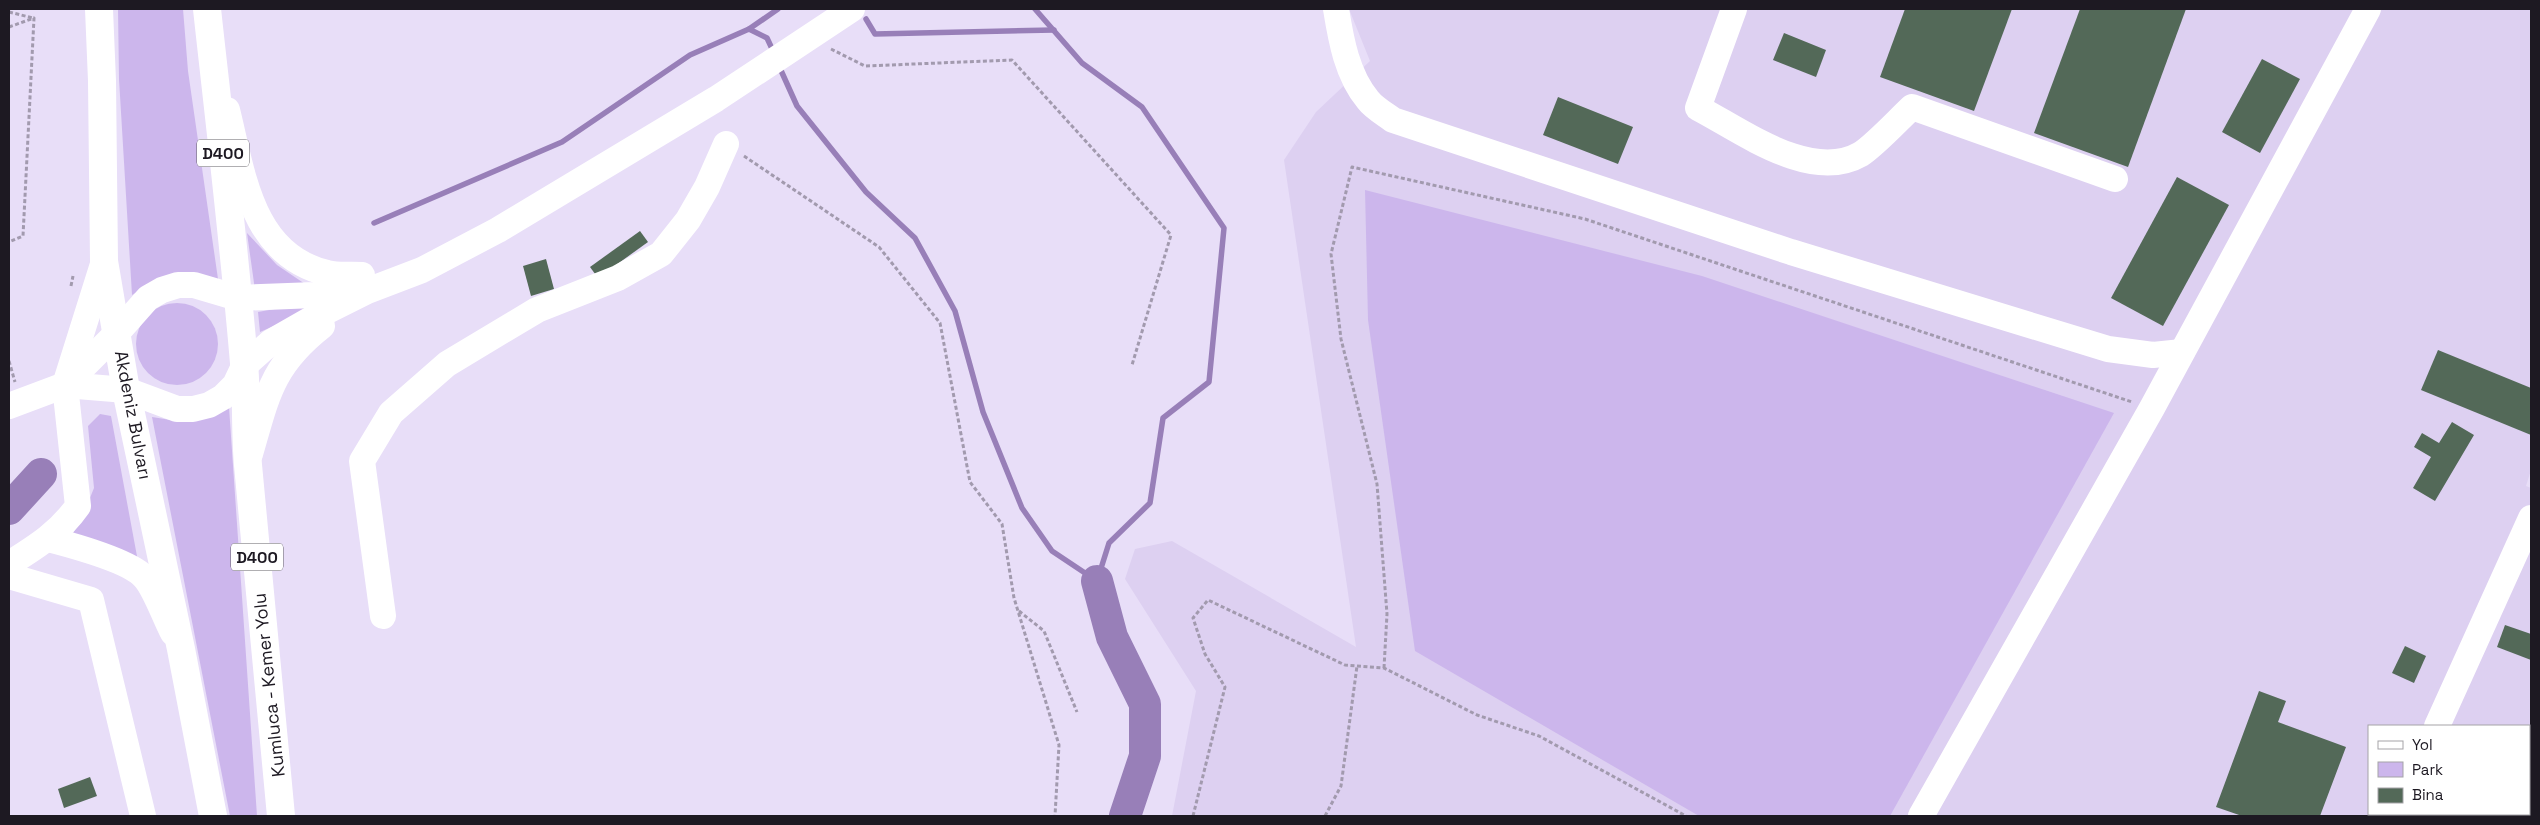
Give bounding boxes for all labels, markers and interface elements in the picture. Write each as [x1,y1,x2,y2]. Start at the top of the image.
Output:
road number: D400 [197,140,249,167]
street label: Akdeniz Bulvarı [110,349,157,481]
road number: D400 [231,544,283,570]
street label: Kumluca - Kemer Yolu [247,592,290,778]
legend [2368,725,2530,815]
text: Yol [2412,735,2433,754]
text: Park [2412,760,2443,779]
text: Bina [2412,785,2444,804]

